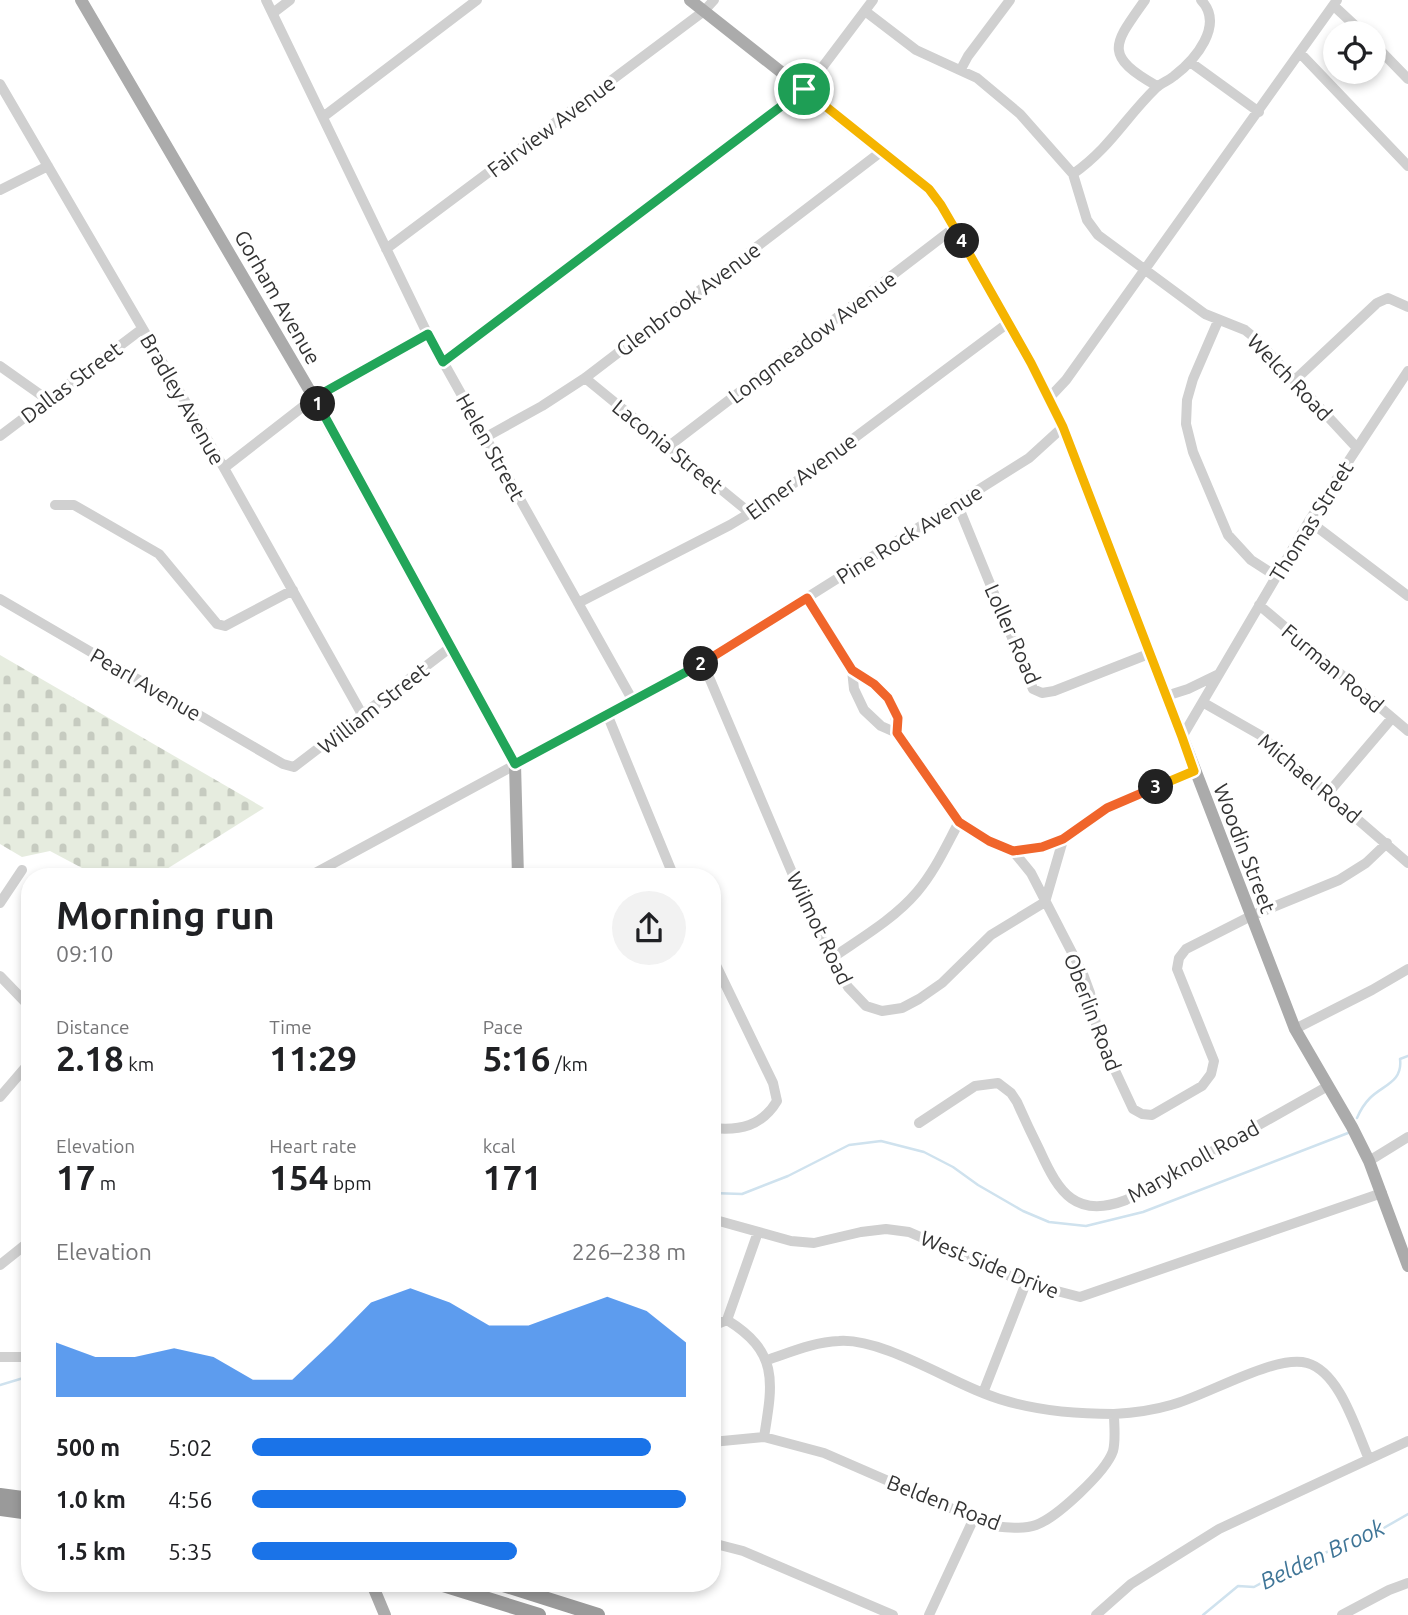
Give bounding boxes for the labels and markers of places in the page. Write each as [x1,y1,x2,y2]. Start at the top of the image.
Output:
pin [774,59,834,119]
pin: 4 [944,224,979,258]
pin: 1 [300,386,336,422]
pin: 2 [684,646,718,682]
pin: 3 [1138,770,1174,804]

